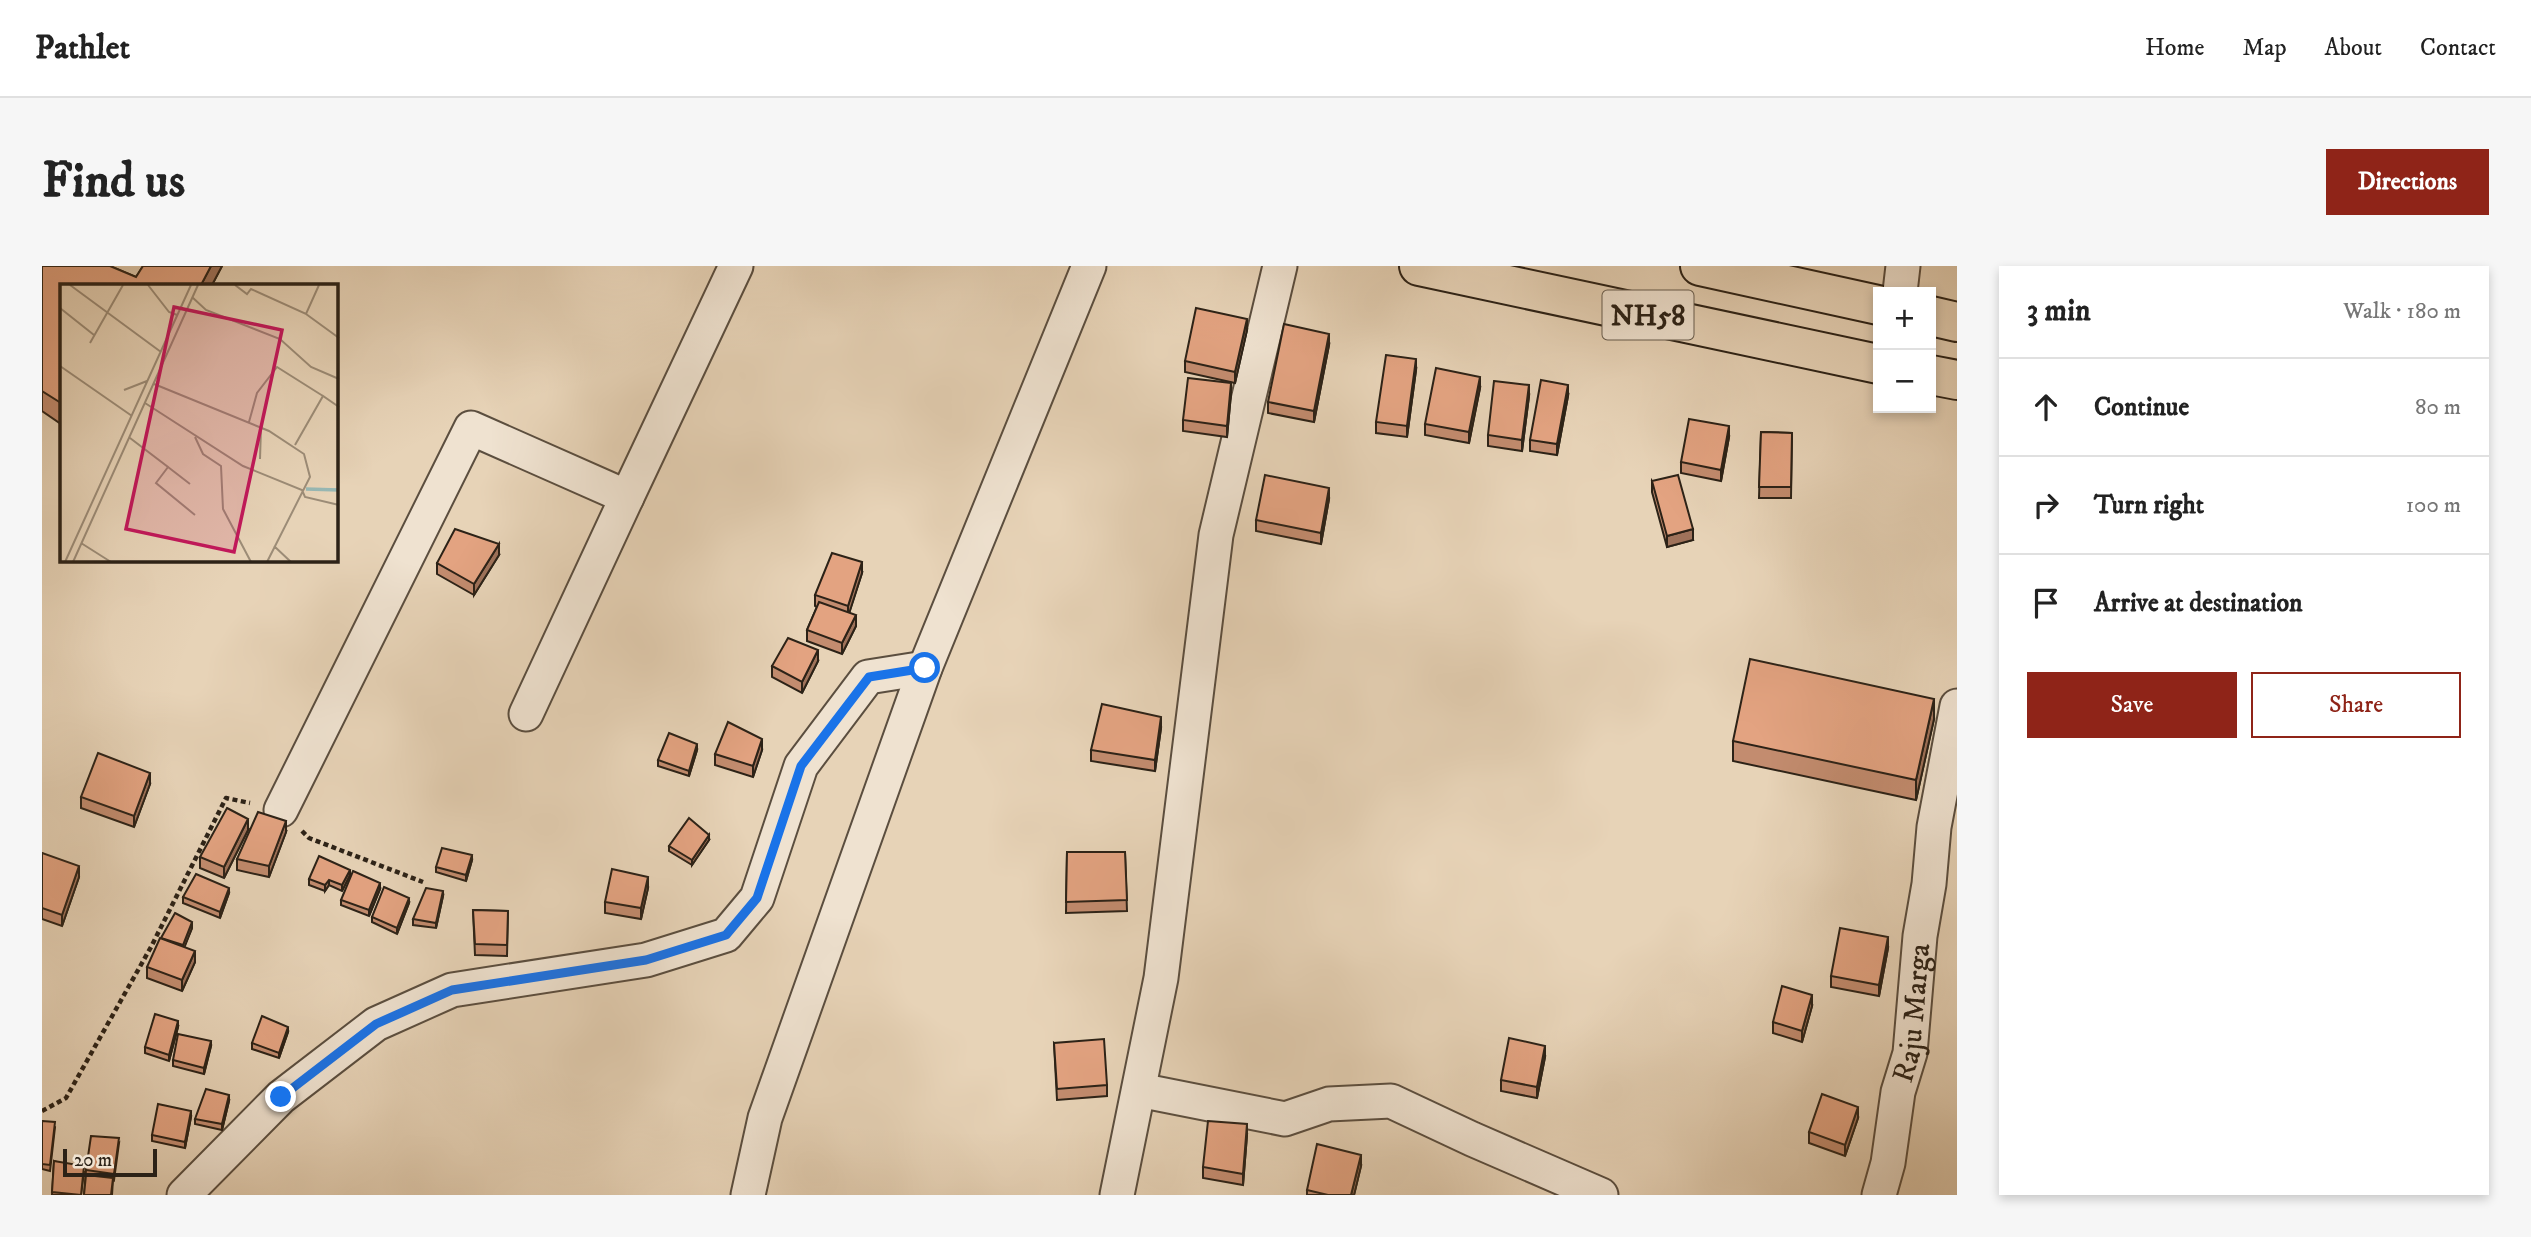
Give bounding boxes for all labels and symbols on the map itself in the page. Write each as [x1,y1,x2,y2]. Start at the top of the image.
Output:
inset map [60,284,338,562]
road number: NH58 [1602,290,1694,340]
route start [909,652,940,683]
street label: Raju Marga [1885,942,1939,1087]
route end [265,1081,296,1112]
scale bar [63,1146,158,1178]

